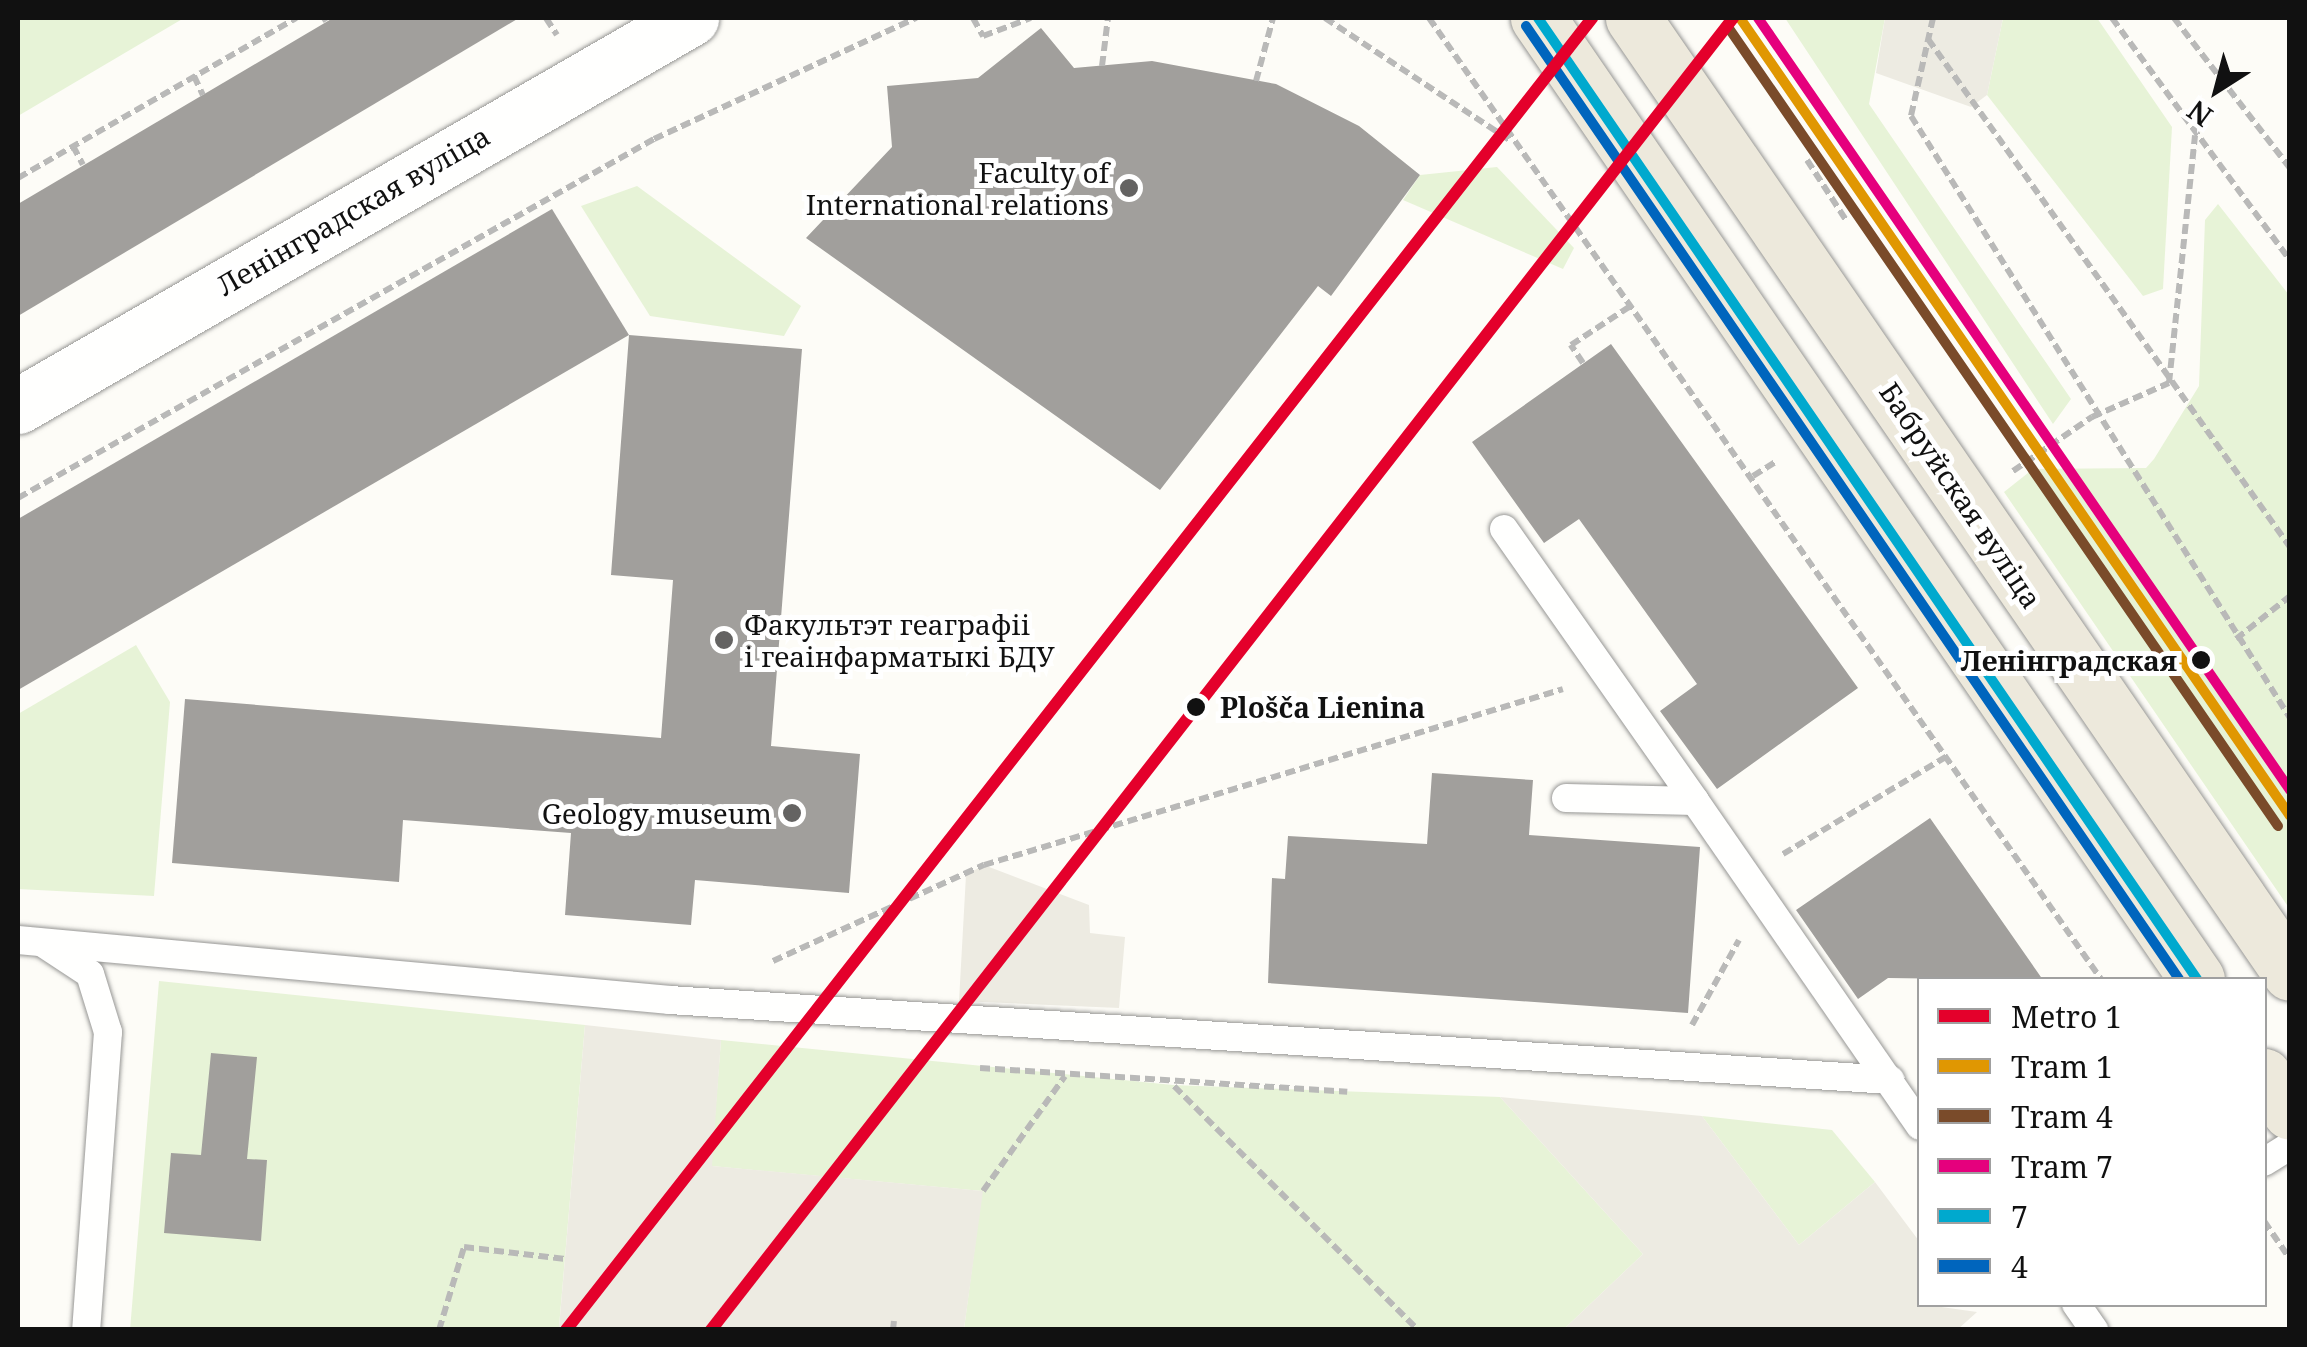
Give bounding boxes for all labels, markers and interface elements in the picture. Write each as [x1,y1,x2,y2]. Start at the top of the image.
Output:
north arrow [2167,40,2267,140]
text: N [2179,92,2219,136]
street label: Ленінградская вуліца [211,118,495,302]
place label: Faculty of International relations [806,155,1109,221]
marker: Faculty of International relations [1118,177,1140,199]
street label: Бабруйская вуліца [1873,376,2049,614]
place label: Факультэт геаграфіі і геаінфарматыкі БДУ [744,607,1055,673]
marker: Факультэт геаграфіі і геаінфарматыкі БДУ [713,629,735,651]
place label: Ленінградская [1961,643,2177,677]
marker: Ленінградская [2186,645,2216,675]
place label: Plošča Lienina [1220,690,1425,724]
marker: Plošča Lienina [1181,692,1211,722]
place label: Geology museum [542,796,772,830]
marker: Geology museum [781,802,803,824]
legend [1917,977,2267,1307]
text: Metro 1 [2011,996,2122,1037]
text: Tram 1 [2011,1046,2113,1087]
text: Tram 4 [2011,1096,2113,1137]
text: Tram 7 [2011,1146,2113,1187]
text: 7 [2011,1196,2028,1237]
text: 4 [2011,1246,2028,1287]

